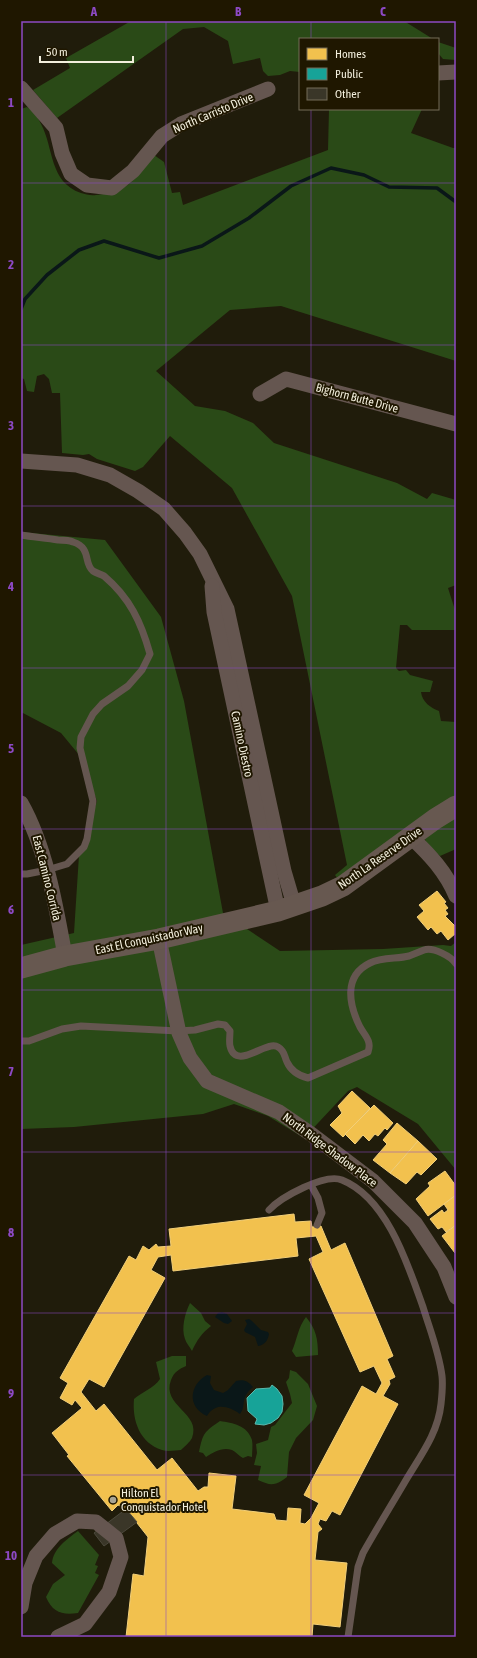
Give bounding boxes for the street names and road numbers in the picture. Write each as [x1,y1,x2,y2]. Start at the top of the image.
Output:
street label: North Carristo Drive [171,90,255,136]
street label: Bighorn Butte Drive [314,380,400,416]
street label: Camino Diestro [228,710,256,779]
street label: North La Reserve Drive [336,824,424,892]
street label: East Camino Corrida [30,834,64,922]
street label: East El Conquistador Way [94,921,204,957]
street label: North Ridge Shadow Place [280,1110,380,1190]

